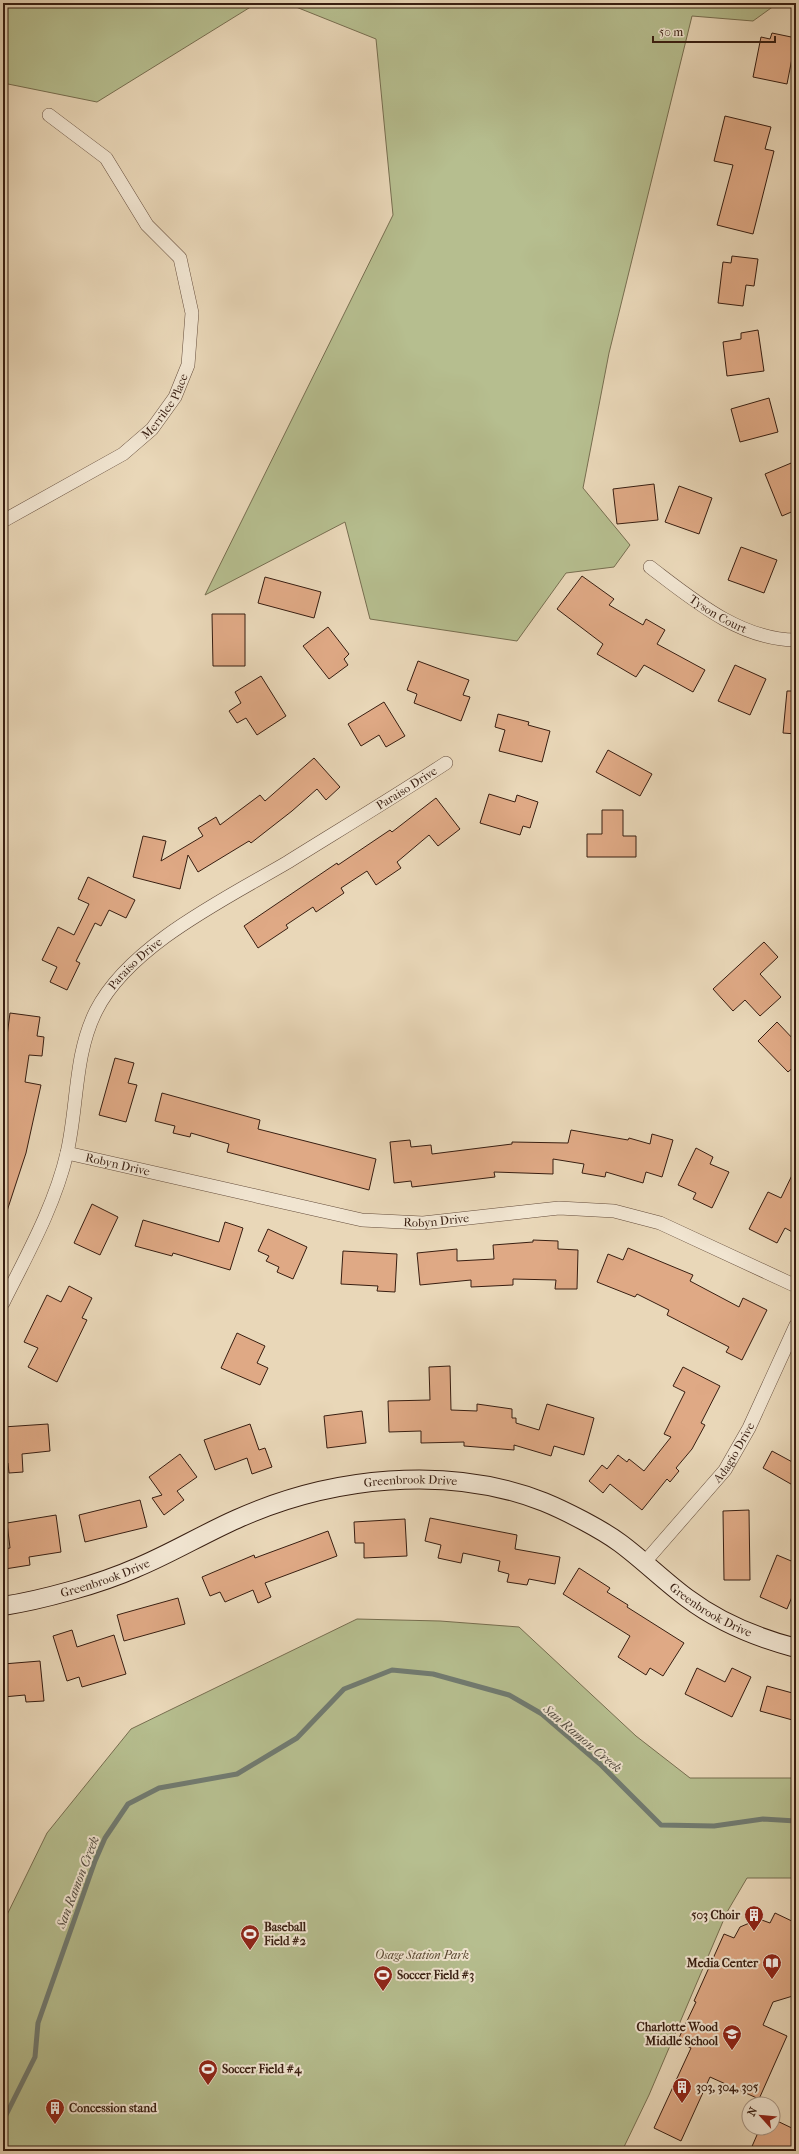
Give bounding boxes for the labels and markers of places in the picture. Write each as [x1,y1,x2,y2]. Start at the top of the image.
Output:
building icon: 503 Choir [743,1904,765,1932]
place label: 503 Choir [691,1908,741,1923]
place label: Baseball Field #2 [263,1920,307,1948]
sports icon: Baseball Field #2 [239,1923,261,1951]
library icon: Media Center [761,1952,783,1980]
place label: Media Center [686,1956,759,1970]
sports icon: Soccer Field #3 [372,1964,394,1992]
place label: Soccer Field #3 [397,1968,474,1983]
place label: Charlotte Wood Middle School [637,2020,719,2048]
school or university icon: Charlotte Wood Middle School [721,2023,743,2051]
sports icon: Soccer Field #4 [197,2058,219,2086]
place label: Soccer Field #4 [222,2062,302,2077]
building icon: 303, 304, 305 [671,2076,693,2104]
place label: 303, 304, 305 [696,2080,759,2095]
building icon: Concession stand [44,2097,66,2125]
place label: Concession stand [69,2101,157,2115]

